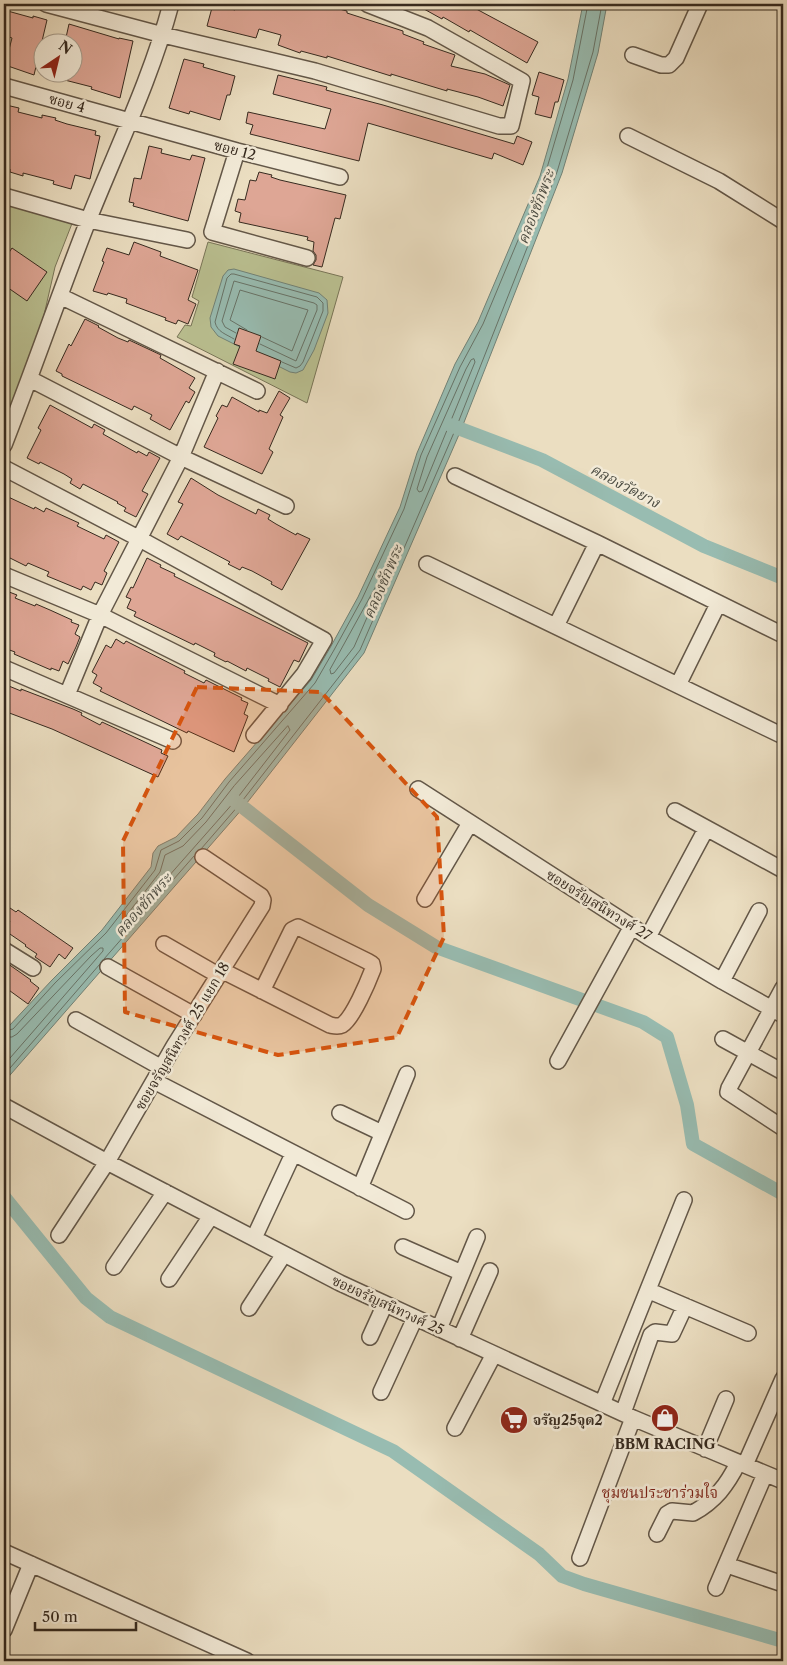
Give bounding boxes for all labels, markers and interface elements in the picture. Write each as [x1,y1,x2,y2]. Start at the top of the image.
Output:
north arrow [32,32,82,82]
text: N [55,36,76,58]
street label: ซอย 4 [47,90,87,116]
street label: ซอย 12 [212,136,258,164]
water label: คลองชักพระ [513,165,559,247]
water label: คลองวัดยาง [587,459,664,512]
water label: คลองชักพระ [359,541,407,621]
street label: ซอยจรัญสนิทวงศ์ 27 [543,865,655,945]
water label: คลองชักพระ [110,868,177,940]
street label: ซอยจรัญสนิทวงศ์ 25 แยก 18 [131,959,233,1113]
street label: ซอยจรัญสนิทวงศ์ 25 [329,1271,447,1339]
shop icon: BBM RACING [650,1403,680,1433]
supermarket icon: จรัญ25จุด2 [499,1405,529,1435]
place label: จรัญ25จุด2 [533,1411,603,1429]
place label: BBM RACING [614,1435,716,1453]
district label: ชุมชนประชาร่วมใจ [602,1482,718,1504]
scale bar [35,1600,136,1632]
text: 50 m [42,1607,78,1626]

